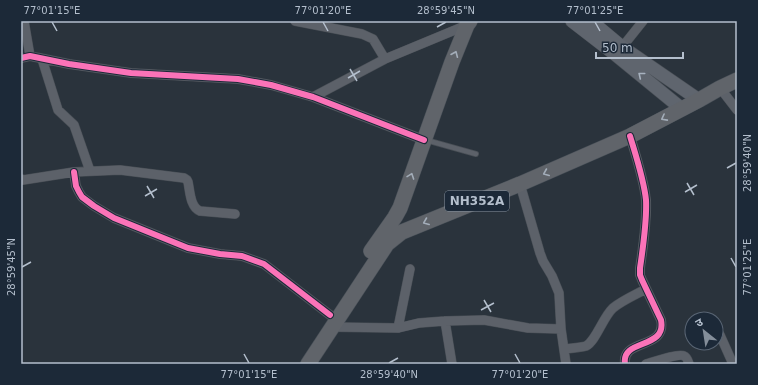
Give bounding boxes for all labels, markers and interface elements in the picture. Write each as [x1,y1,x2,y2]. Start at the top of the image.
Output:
text: 77°01'15"E [24,5,80,16]
text: 77°01'20"E [295,5,351,16]
text: 28°59'45"N [417,5,475,16]
text: 77°01'25"E [567,5,623,16]
scale bar [596,34,683,60]
text: 50 m [602,41,633,55]
one-way arrow [450,51,458,58]
one-way arrow [638,73,645,80]
one-way arrow [661,113,668,121]
text: 28°59'40"N [742,134,753,192]
one-way arrow [543,168,550,176]
one-way arrow [406,173,415,180]
road number: NH352A [445,191,509,211]
one-way arrow [423,217,431,225]
text: 28°59'45"N [6,238,17,296]
text: 77°01'25"E [742,239,753,295]
north arrow [684,311,724,351]
text: उ [693,315,706,330]
text: 77°01'15"E [221,369,277,380]
text: 28°59'40"N [360,369,418,380]
text: 77°01'20"E [492,369,548,380]

